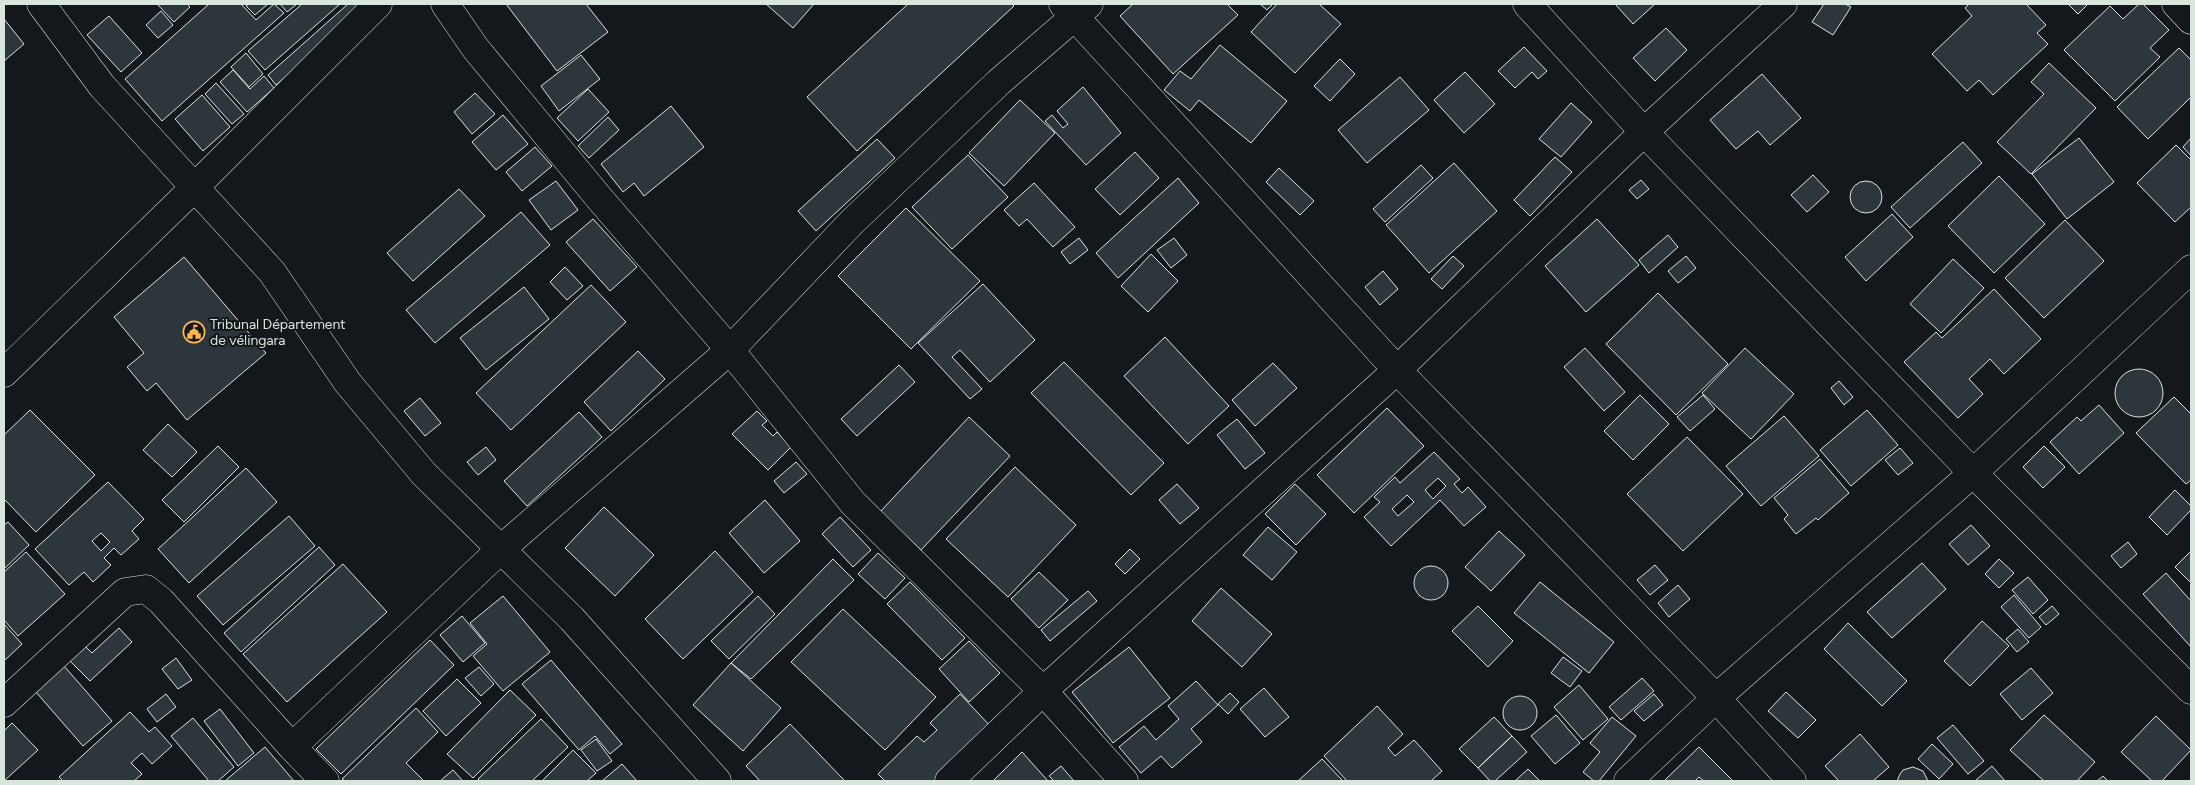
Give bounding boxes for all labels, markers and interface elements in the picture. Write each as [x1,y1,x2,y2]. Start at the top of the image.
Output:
place label: Tribunal Département de vélingara [210,316,346,349]
public building icon: Tribunal Département de vélingara [182,320,206,344]

